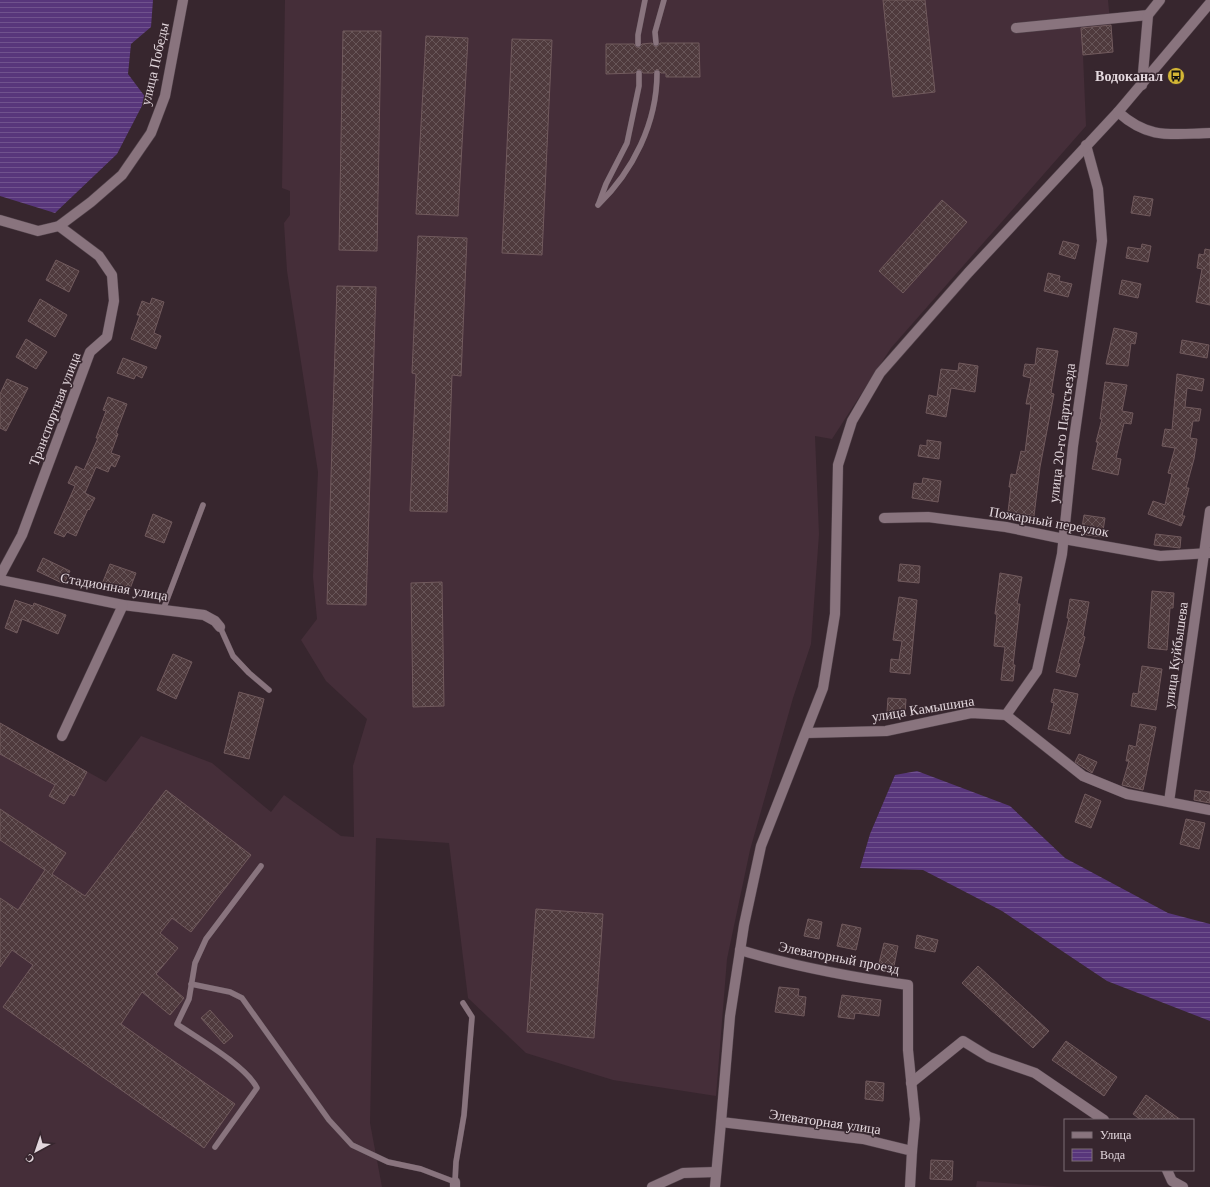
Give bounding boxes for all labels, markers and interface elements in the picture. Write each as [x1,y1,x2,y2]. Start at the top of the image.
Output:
street label: улица Победы [138,20,172,107]
bus stop icon: Водоканал [1166,66,1186,86]
place label: Водоканал [1095,69,1163,84]
street label: Транспортная улица [26,349,84,468]
street label: улица 20-го Партсъезда [1046,362,1078,504]
street label: Пожарный переулок [988,504,1110,540]
street label: Стадионная улица [59,570,170,604]
street label: улица Куйбышева [1161,600,1191,709]
street label: улица Камышина [871,693,976,725]
street label: Элеваторный проезд [777,939,901,977]
street label: Элеваторная улица [768,1107,883,1137]
legend [1064,1119,1194,1171]
text: Улица [1100,1128,1132,1142]
north arrow [16,1131,56,1171]
text: Вода [1100,1148,1126,1162]
text: С [23,1151,36,1166]

